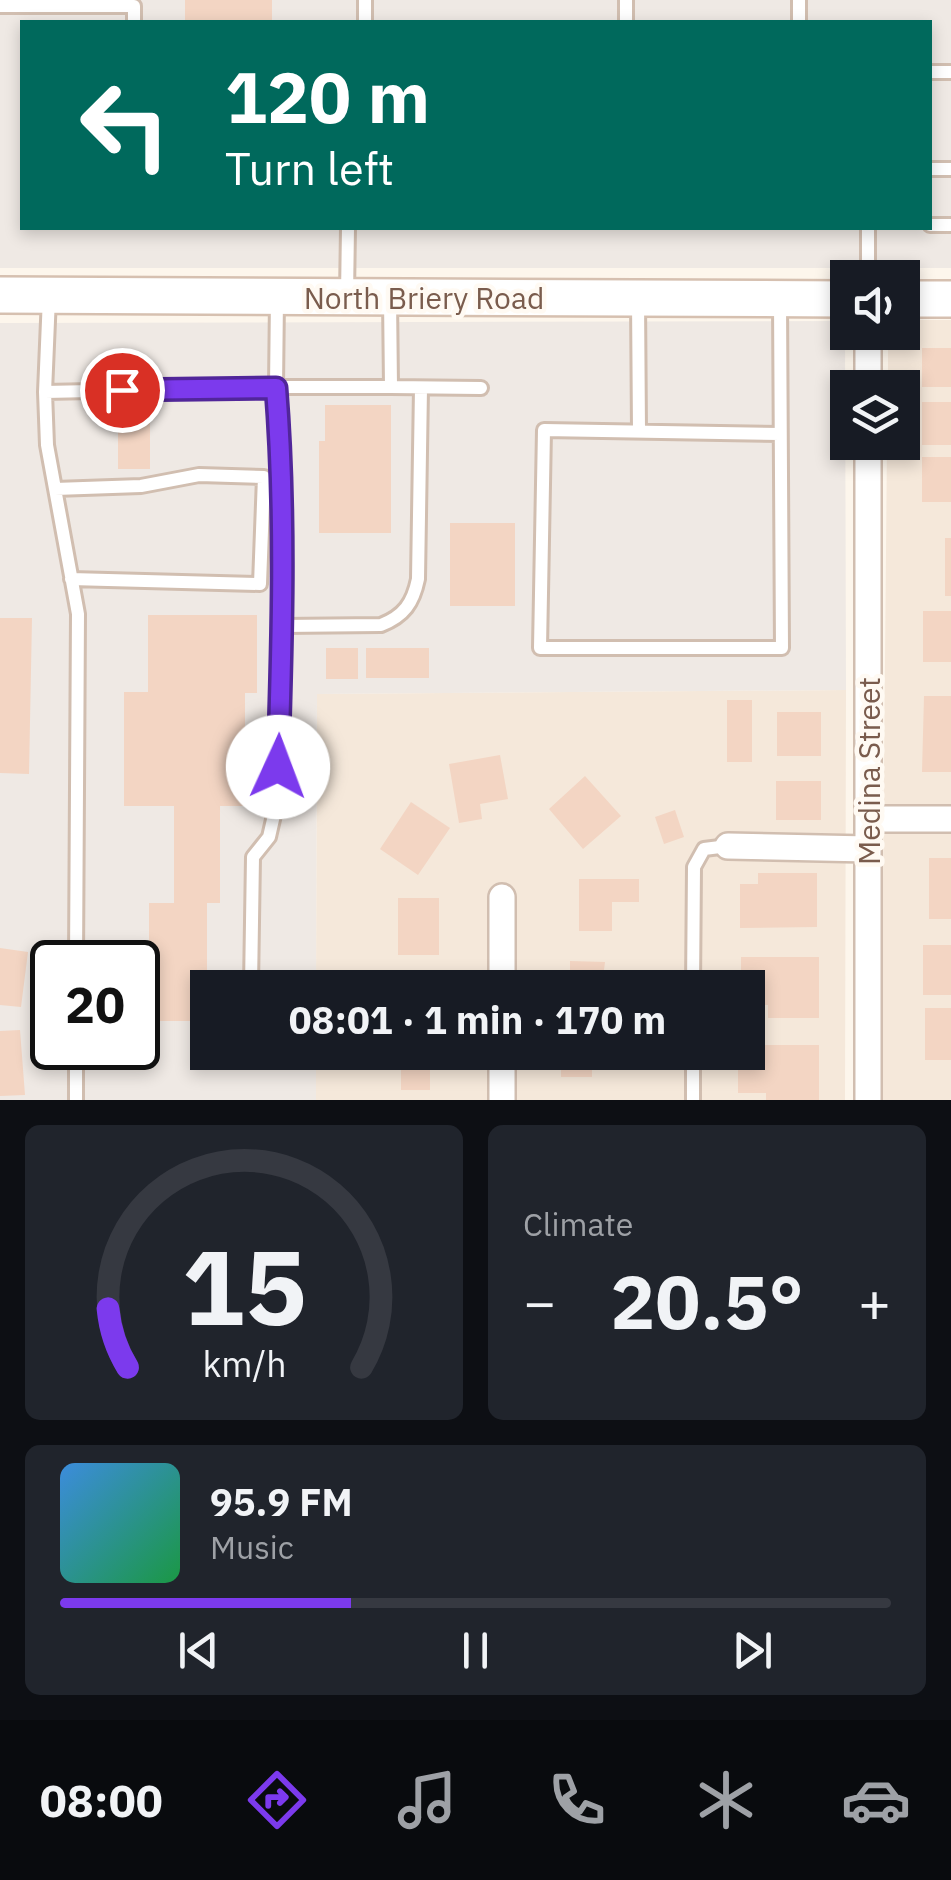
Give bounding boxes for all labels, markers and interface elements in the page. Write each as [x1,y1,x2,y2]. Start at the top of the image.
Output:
text: 120 m [225,51,430,142]
icon: left [60,60,190,190]
text: Turn left [225,139,394,197]
map controls [830,260,920,460]
button: sound [830,260,920,350]
street label: North Briery Road [304,278,544,317]
pin [80,348,165,433]
icon: arrive [95,363,150,418]
button: layers [830,370,920,460]
street label: Medina Street [849,677,888,865]
position arrow [226,715,330,819]
speed limit sign: 20 [30,940,160,1070]
text: 08:01 · 1 min · 170 m [289,995,666,1044]
text: Climate [523,1203,633,1245]
text: 15 [182,1218,306,1354]
text: 20.5° [610,1252,804,1350]
text: − [523,1266,556,1337]
text: + [858,1266,891,1337]
text: km/h [202,1340,286,1387]
text: 95.9 FM [210,1477,353,1526]
text: Music [210,1526,294,1568]
icon: previous [171,1623,226,1678]
icon: pause [448,1623,503,1678]
icon: next [725,1623,780,1678]
icon: directions [242,1765,312,1835]
icon: music [392,1765,462,1835]
icon: phone [542,1765,612,1835]
icon: climate [691,1765,761,1835]
icon: car [841,1765,911,1835]
text: 08:00 [40,1771,163,1829]

